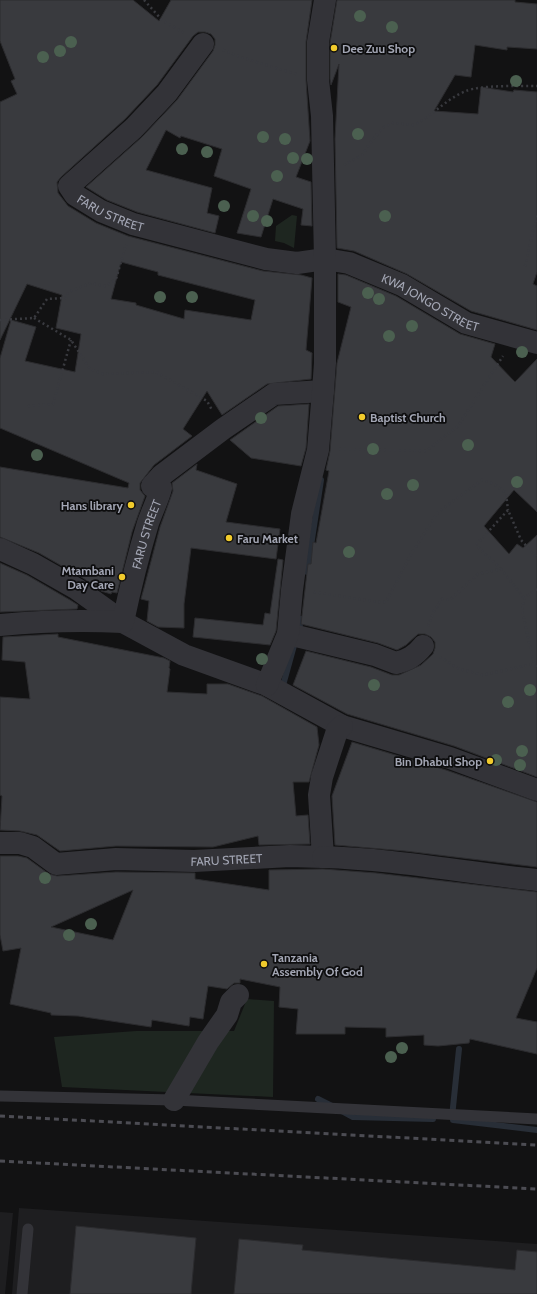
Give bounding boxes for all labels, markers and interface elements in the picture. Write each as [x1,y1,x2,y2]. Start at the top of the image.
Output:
place label: Dee Zuu Shop [342,41,415,56]
marker: Dee Zuu Shop [329,43,339,53]
street label: FARU STREET [75,191,146,234]
street label: KWA JONGO STREET [380,270,481,334]
place label: Baptist Church [370,410,446,425]
marker: Baptist Church [357,412,367,422]
street label: FARU STREET [128,497,164,570]
place label: Hans library [61,498,124,513]
marker: Hans library [126,500,136,510]
place label: Faru Market [237,531,298,546]
marker: Faru Market [224,533,234,543]
place label: Mtambani Day Care [61,563,114,592]
marker: Mtambani Day Care [117,572,127,582]
place label: Bin Dhabul Shop [395,754,482,769]
marker: Bin Dhabul Shop [485,756,495,766]
street label: FARU STREET [190,850,264,869]
place label: Tanzania Assembly Of God [272,950,363,979]
marker: Tanzania Assembly Of God [259,959,269,969]

